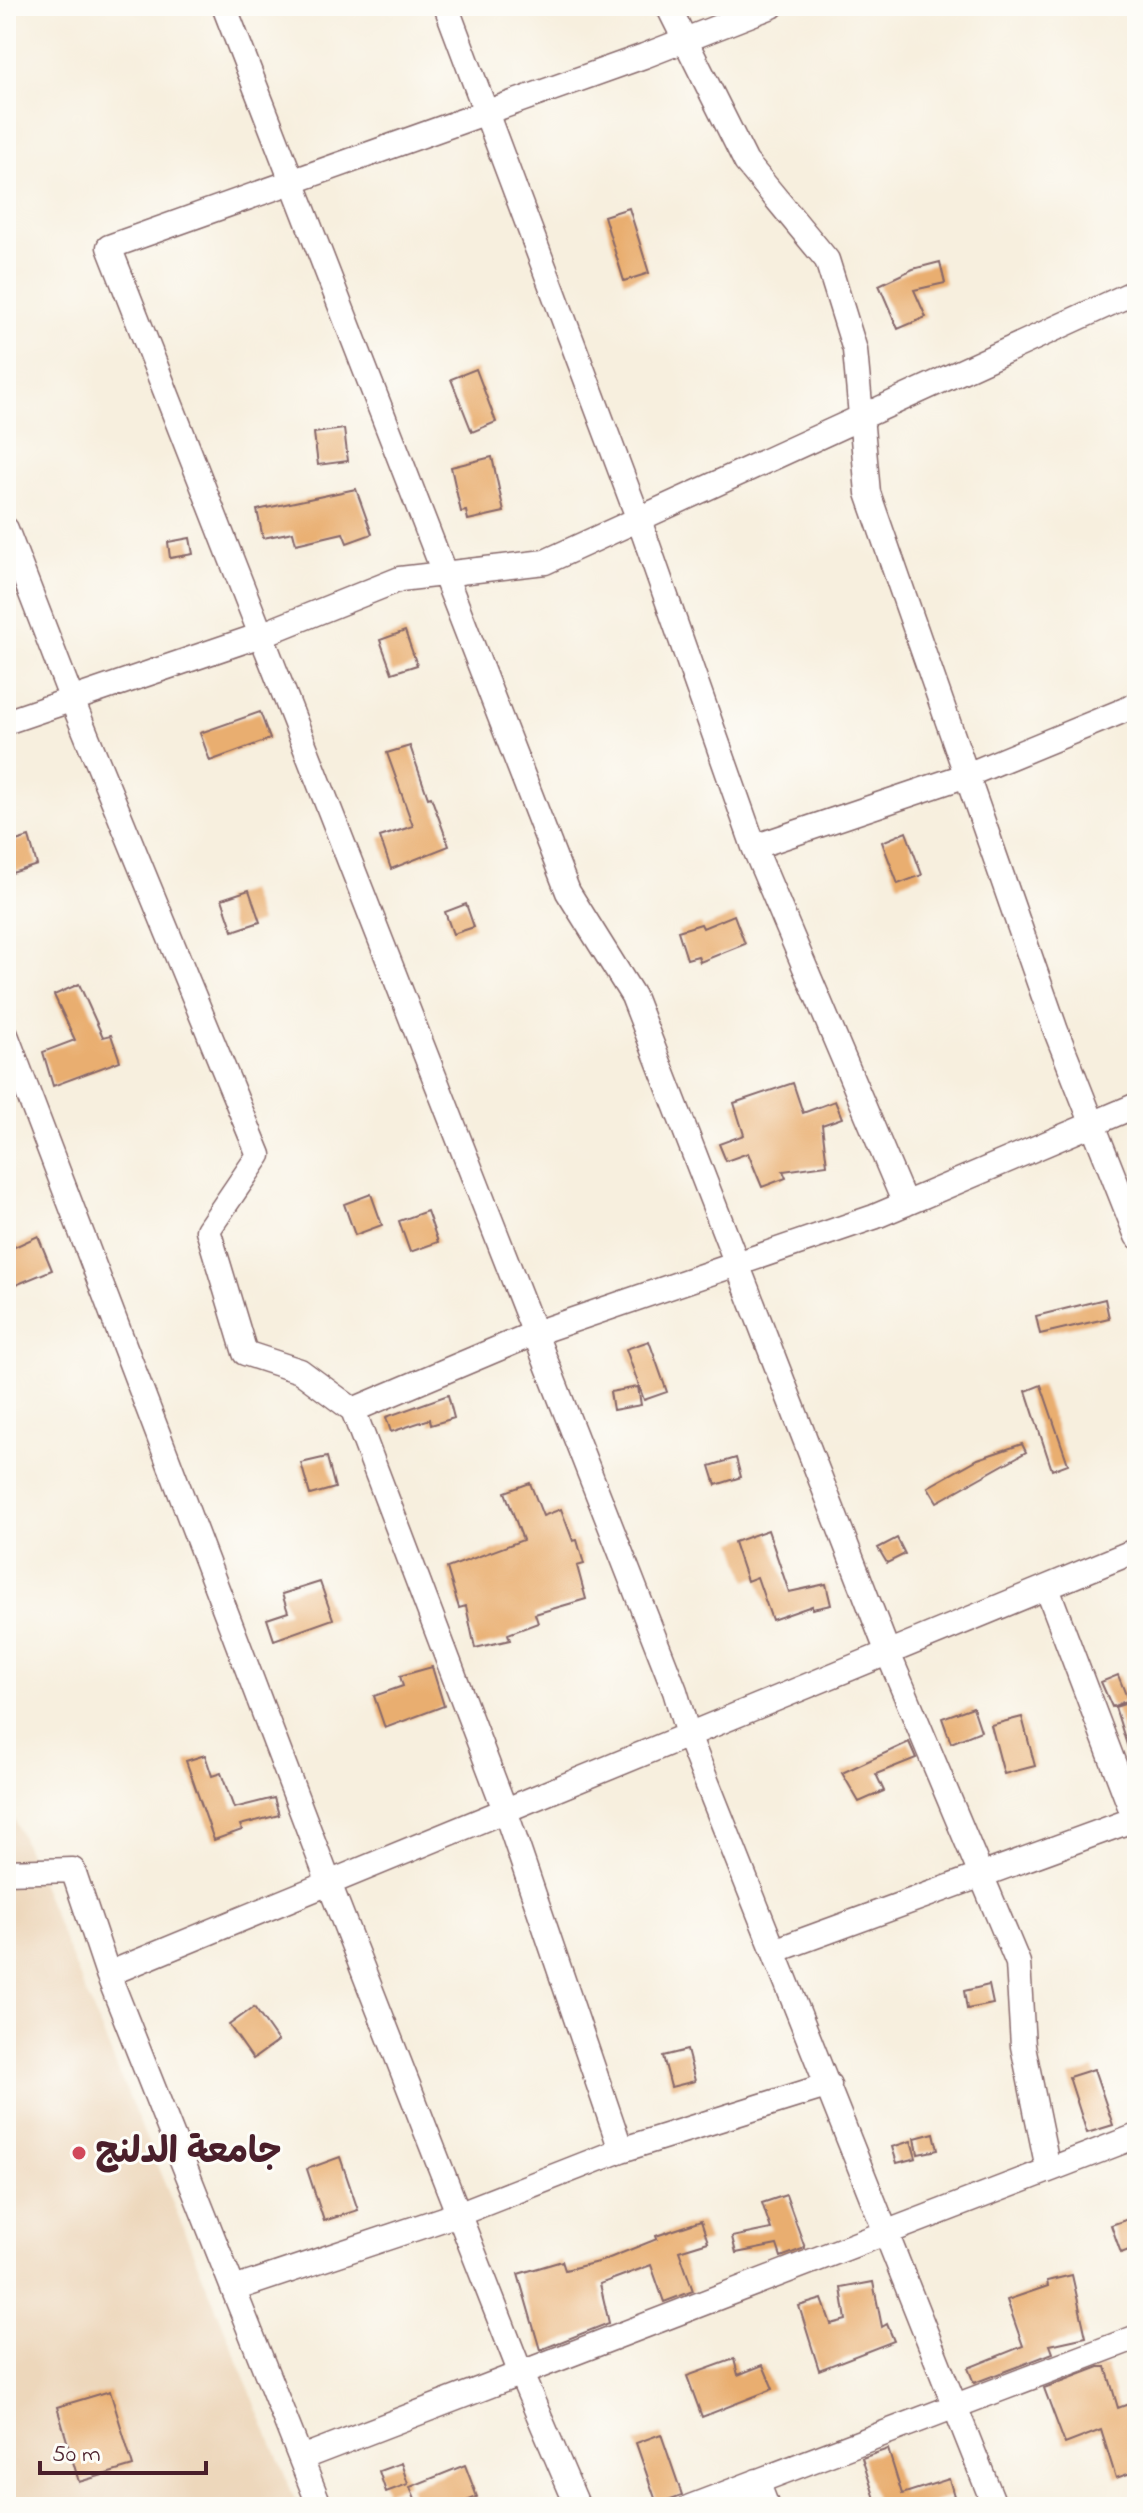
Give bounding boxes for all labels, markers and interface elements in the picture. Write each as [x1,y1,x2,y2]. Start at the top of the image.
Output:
place label: جامعة الدلنج [95,2127,282,2180]
marker: جامعة الدلنج [70,2144,88,2162]
scale bar [40,2425,206,2475]
text: 50 m [52,2438,101,2473]

